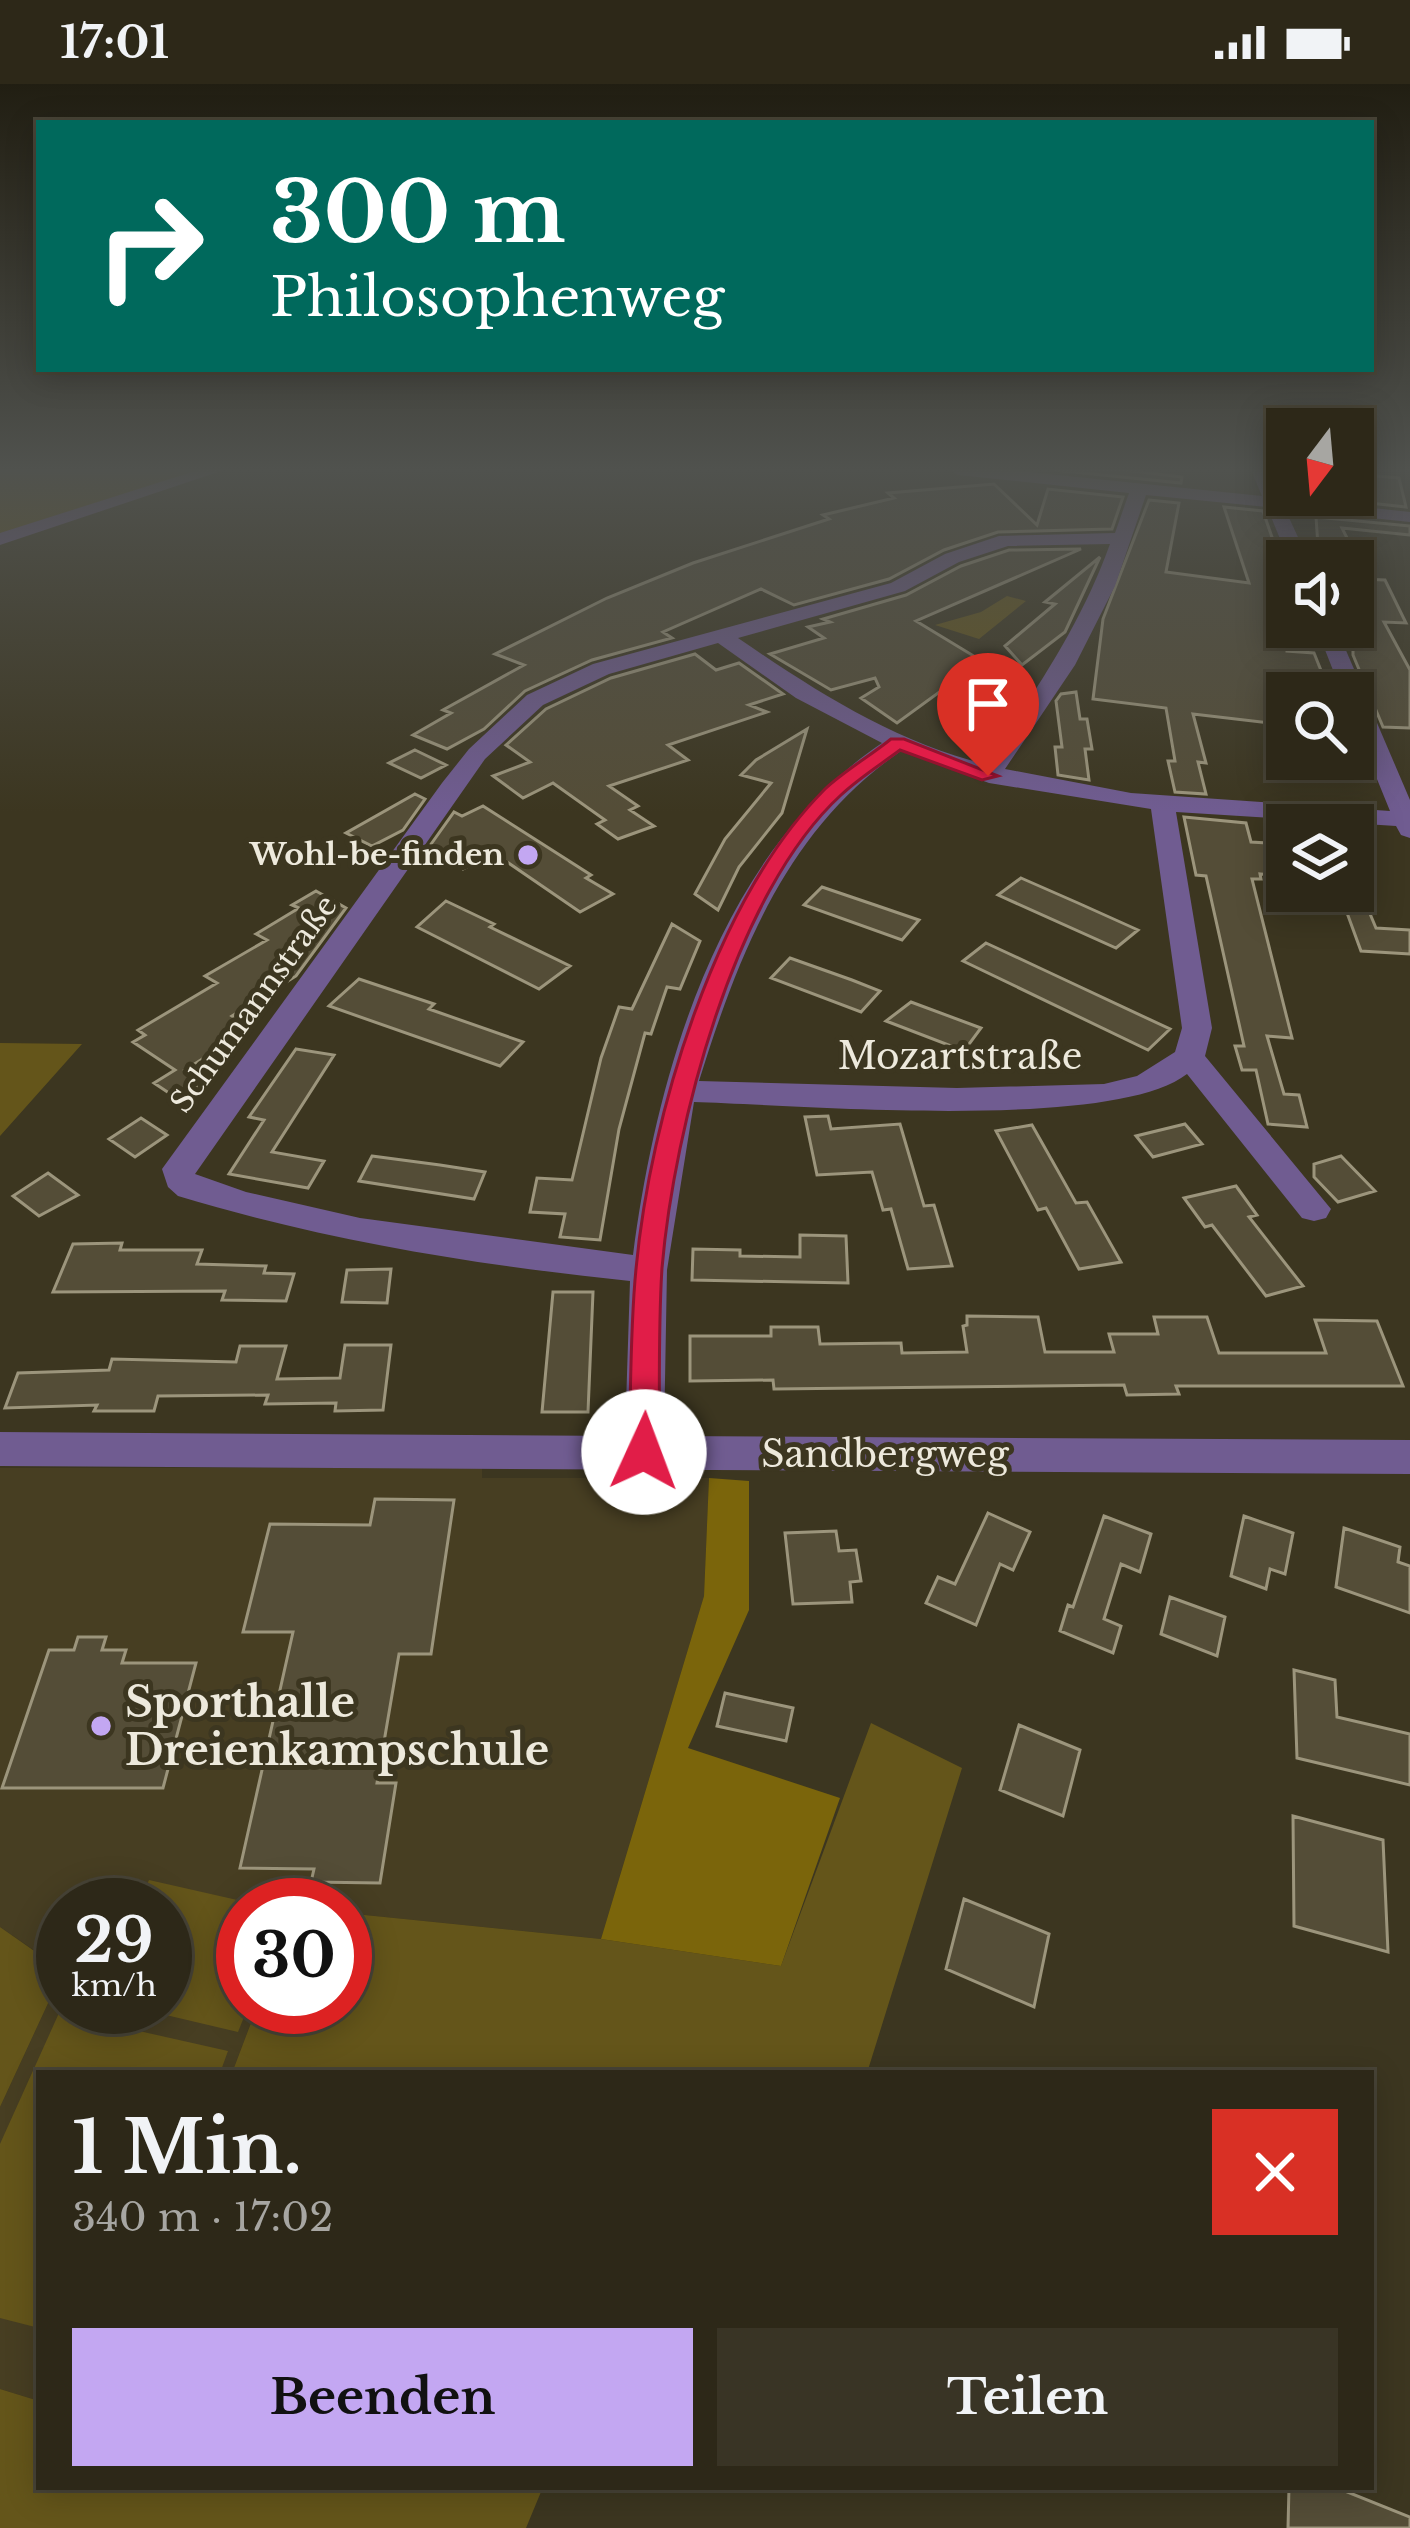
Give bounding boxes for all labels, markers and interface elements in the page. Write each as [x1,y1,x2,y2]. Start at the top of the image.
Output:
text: 17:01 [60,14,169,70]
text: 300 m [270,161,566,265]
icon: right [72,168,228,324]
text: Philosophenweg [270,264,725,331]
north arrow [1266,408,1374,516]
map controls [1266,408,1374,912]
button: sound [1266,540,1374,648]
pin [937,653,1039,776]
icon: arrive [955,671,1021,737]
button: search [1266,672,1374,780]
button: layers [1266,804,1374,912]
place label: Wohl-be-finden [249,836,504,873]
marker: Wohl-be-finden [515,842,541,868]
street label: Schumannstraße [162,888,345,1120]
street label: Mozartstraße [838,1034,1082,1079]
position arrow [581,1389,707,1515]
street label: Sandbergweg [761,1432,1009,1477]
place label: Sporthalle Dreienkampschule [125,1676,549,1776]
marker: Sporthalle Dreienkampschule [88,1713,114,1739]
speed limit sign: 30 [216,1878,372,2034]
text: 29 [74,1904,154,1978]
text: km/h [71,1967,157,2004]
text: 1 Min. [72,2103,302,2192]
button: close [1212,2109,1338,2235]
text: 340 m · 17:02 [72,2193,333,2242]
button: Beenden [72,2328,693,2466]
button: Teilen [717,2328,1338,2466]

